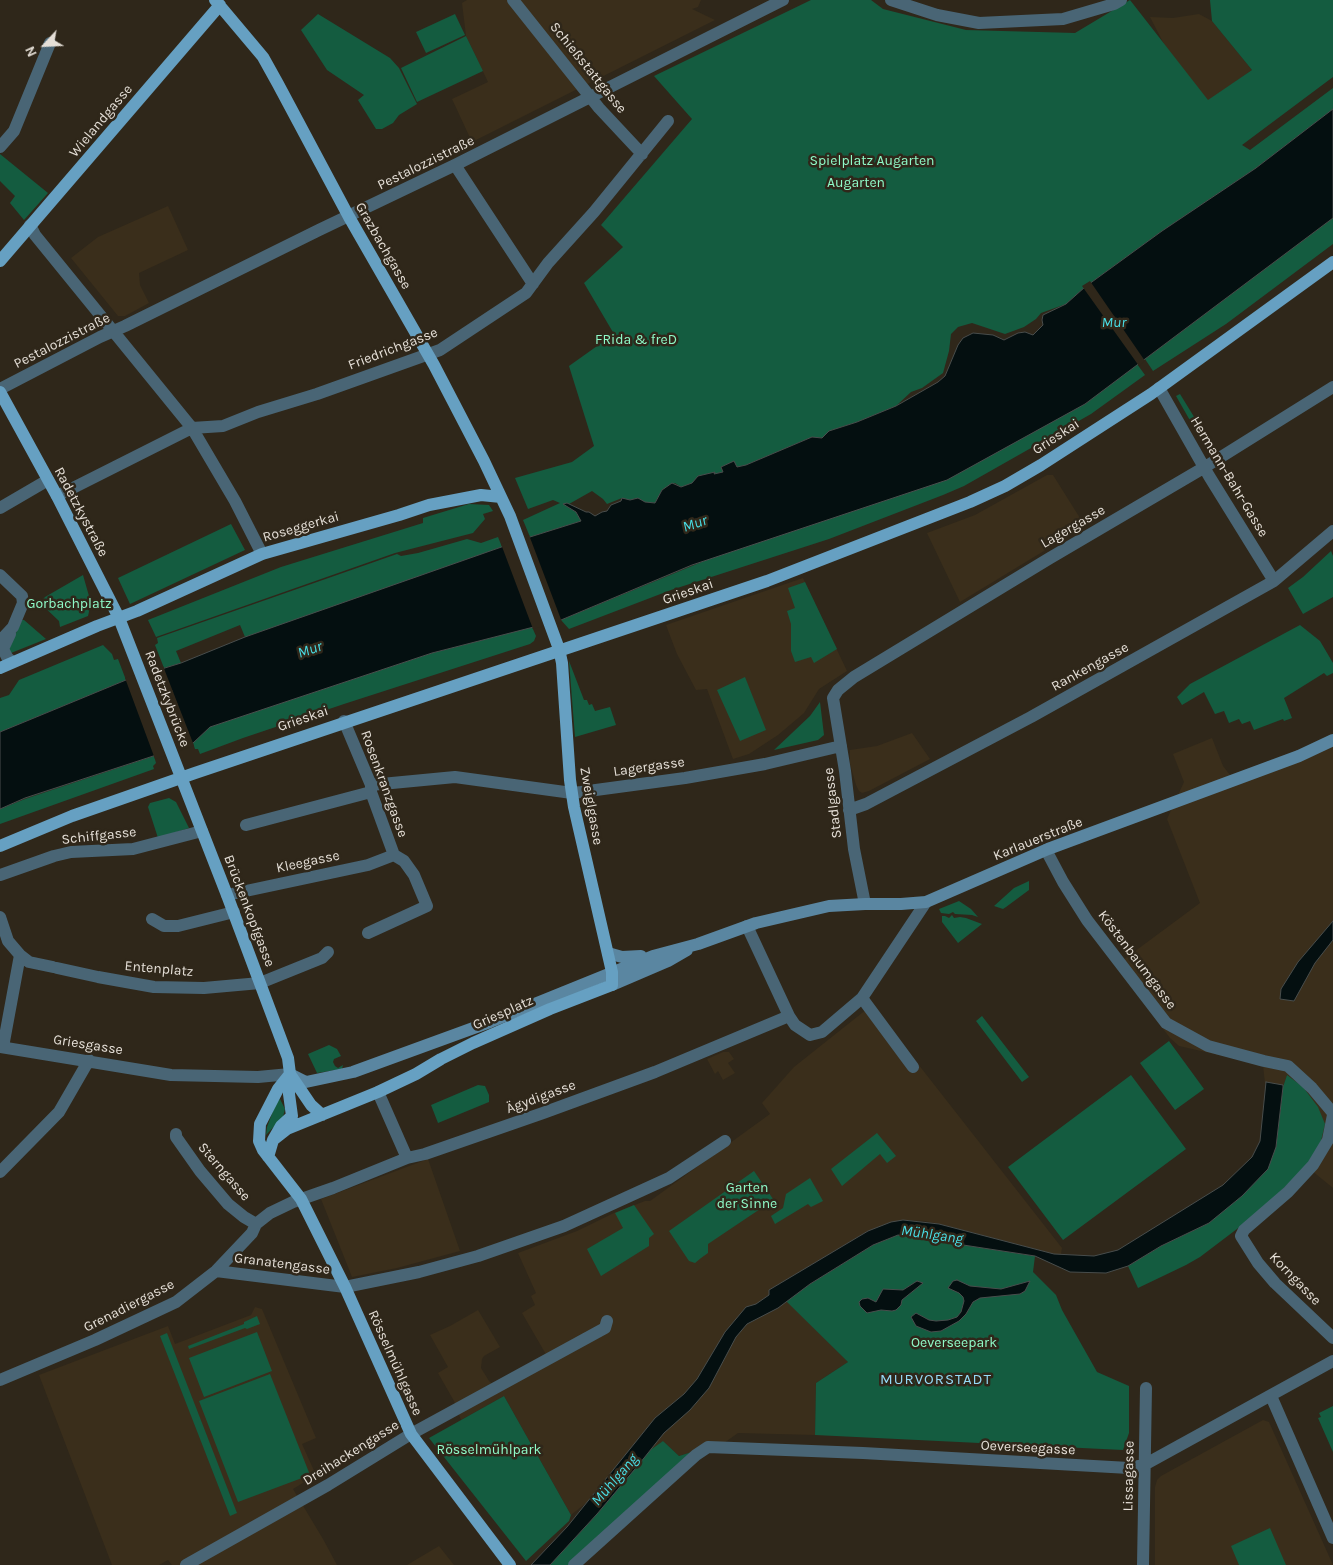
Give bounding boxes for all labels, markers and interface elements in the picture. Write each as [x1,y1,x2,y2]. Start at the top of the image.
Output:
street label: Schießstattgasse [546,19,630,117]
north arrow [20,20,70,70]
text: N [21,43,41,60]
street label: Wielandgasse [66,81,136,161]
street label: Pestalozzistraße [375,132,477,194]
park label: Spielplatz Augarten [809,153,935,169]
park label: Augarten [827,175,885,191]
street label: Grazbachgasse [351,200,415,292]
street label: Pestalozzistraße [11,310,113,372]
water label: Mur [1102,314,1126,332]
street label: Friedrichgasse [346,324,440,374]
park label: FRida & freD [595,332,677,348]
street label: Hermann-Bahr-Gasse [1186,414,1272,540]
street label: Grieskai [1029,416,1083,458]
street label: Radetzkystraße [50,464,112,560]
street label: Lagergasse [1038,502,1108,552]
street label: Roseggerkai [261,508,341,546]
water label: Mur [680,512,710,536]
street label: Grieskai [660,576,716,608]
park label: Gorbachplatz [26,596,112,612]
water label: Mur [295,638,325,662]
street label: Rankengasse [1048,639,1132,695]
street label: Radetzkybrücke [141,648,193,750]
street label: Grieskai [275,703,331,735]
street label: Rosenkranzgasse [357,728,411,840]
street label: Lagergasse [612,754,686,780]
street label: Zweiglgasse [576,766,606,846]
street label: Stadlgasse [820,767,846,839]
street label: Karlauerstraße [991,813,1085,865]
street label: Schiffgasse [61,824,137,848]
street label: Kleegasse [275,847,341,877]
street label: Brückenkopfgasse [220,853,278,969]
street label: Köstenbaumgasse [1094,907,1180,1013]
street label: Entenplatz [124,958,194,980]
street label: Griesplatz [470,992,536,1034]
street label: Griesgasse [52,1031,124,1059]
street label: Ägydigasse [504,1077,578,1117]
street label: Sterngasse [194,1139,254,1205]
park label: Garten der Sinne [717,1180,777,1212]
water label: Mühlgang [900,1222,964,1248]
street label: Korngasse [1266,1249,1324,1309]
street label: Granatengasse [233,1250,331,1278]
street label: Grenadiergasse [81,1276,177,1336]
street label: Rösselmühlgasse [364,1308,426,1418]
park label: Oeverseepark [911,1335,997,1351]
district label: MURVORSTADT [879,1371,993,1389]
street label: Dreihackengasse [300,1417,402,1489]
street label: Oeverseegasse [980,1437,1076,1459]
street label: Lissagasse [1120,1441,1138,1511]
park label: Rösselmühlpark [437,1442,541,1458]
water label: Mühlgang [588,1451,642,1509]

